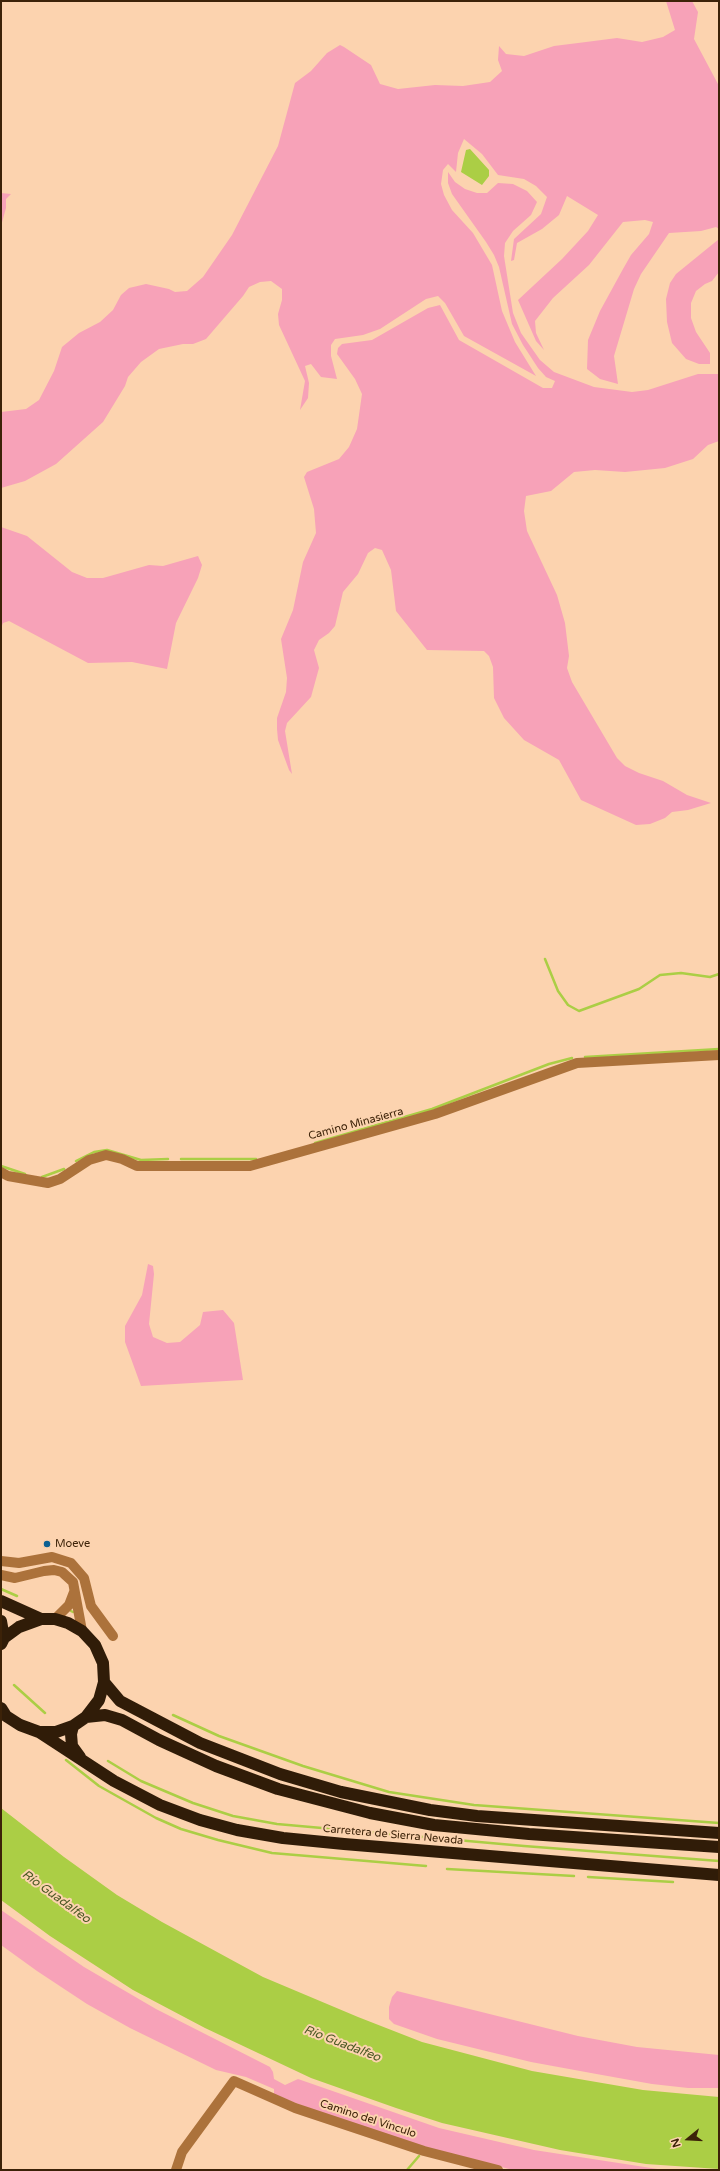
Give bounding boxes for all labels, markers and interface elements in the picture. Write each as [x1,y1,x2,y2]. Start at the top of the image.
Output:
street label: Camino Minasierra [307,1105,405,1143]
place label: Moeve [55,1537,90,1551]
marker: Moeve [42,1539,52,1549]
street label: Carretera de Sierra Nevada [322,1822,464,1848]
water label: Río Guadalfeo [19,1867,93,1927]
water label: Río Guadalfeo [302,2023,382,2065]
street label: Camino del Vínculo [318,2097,418,2141]
north arrow [668,2119,708,2159]
text: N [669,2137,684,2149]

